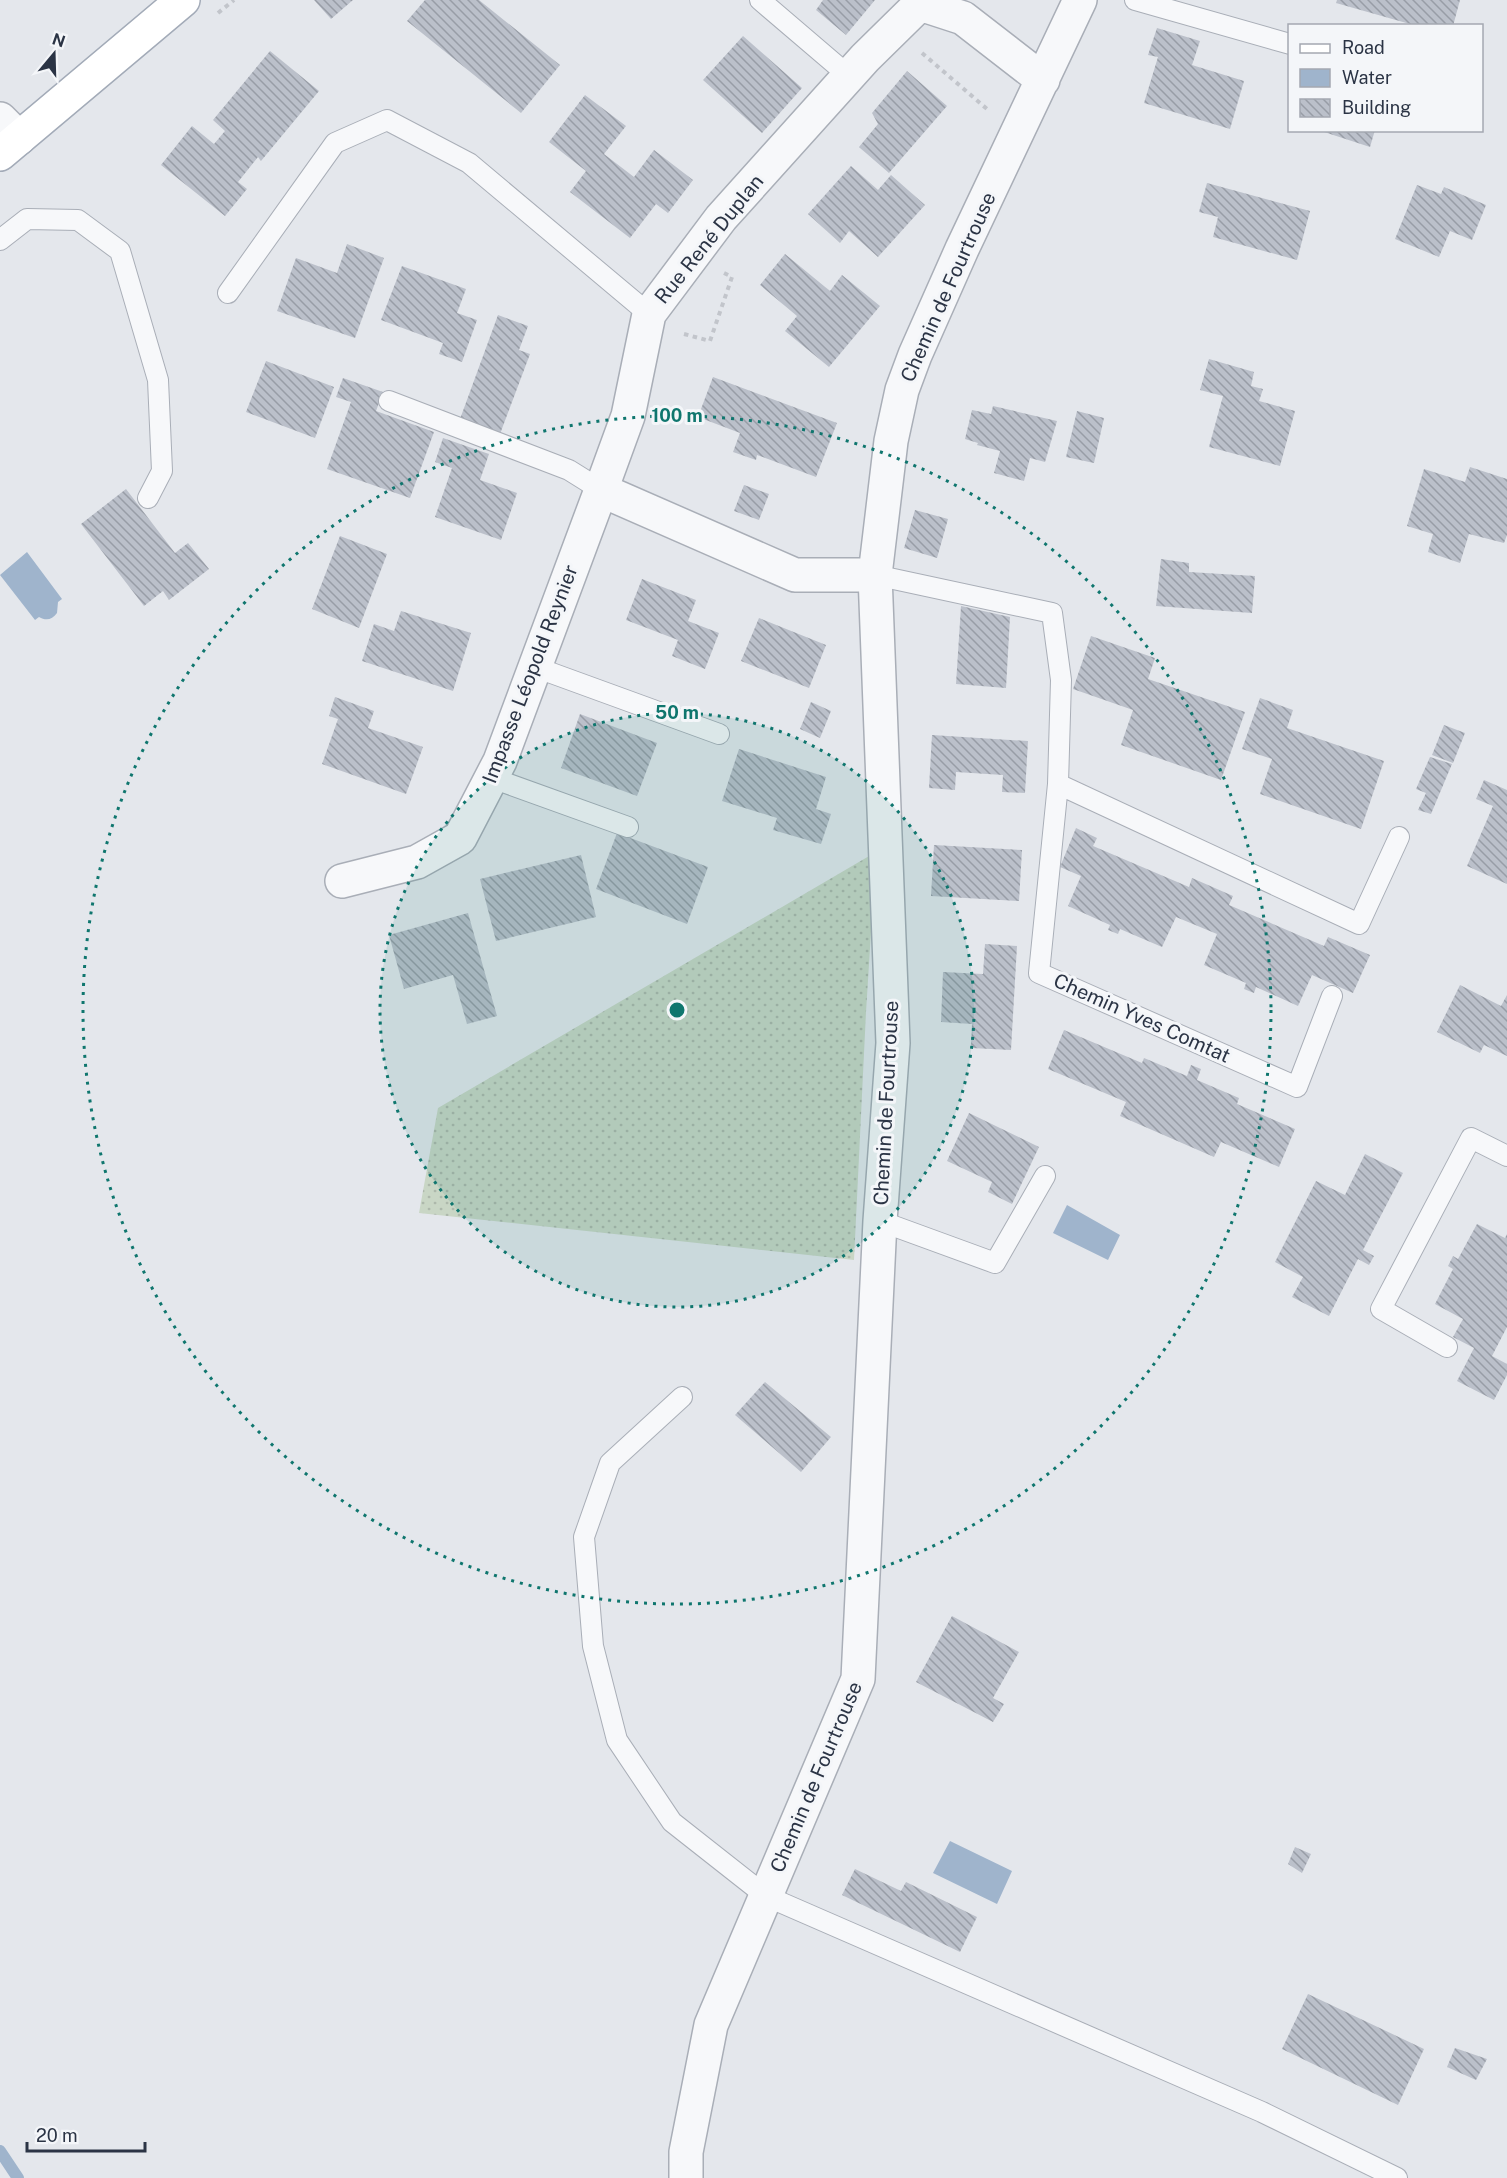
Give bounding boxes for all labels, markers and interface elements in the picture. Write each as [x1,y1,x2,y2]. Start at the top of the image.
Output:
north arrow [24,24,84,84]
legend [1288,24,1483,132]
text: N [50,29,68,51]
text: Road [1342,37,1385,58]
text: Water [1342,67,1392,88]
text: Building [1342,97,1411,118]
street label: Rue René Duplan [650,170,768,308]
street label: Chemin de Fourtrouse [895,188,1001,386]
text: 100 m [651,405,703,426]
street label: Impasse Léopold Reynier [477,561,583,787]
text: 50 m [655,702,699,723]
street label: Chemin Yves Comtat [1050,968,1234,1068]
centre of rings [667,1000,687,1020]
street label: Chemin de Fourtrouse [869,1000,903,1206]
street label: Chemin de Fourtrouse [765,1678,867,1876]
scale bar [27,2115,146,2153]
text: 20 m [36,2125,78,2146]

